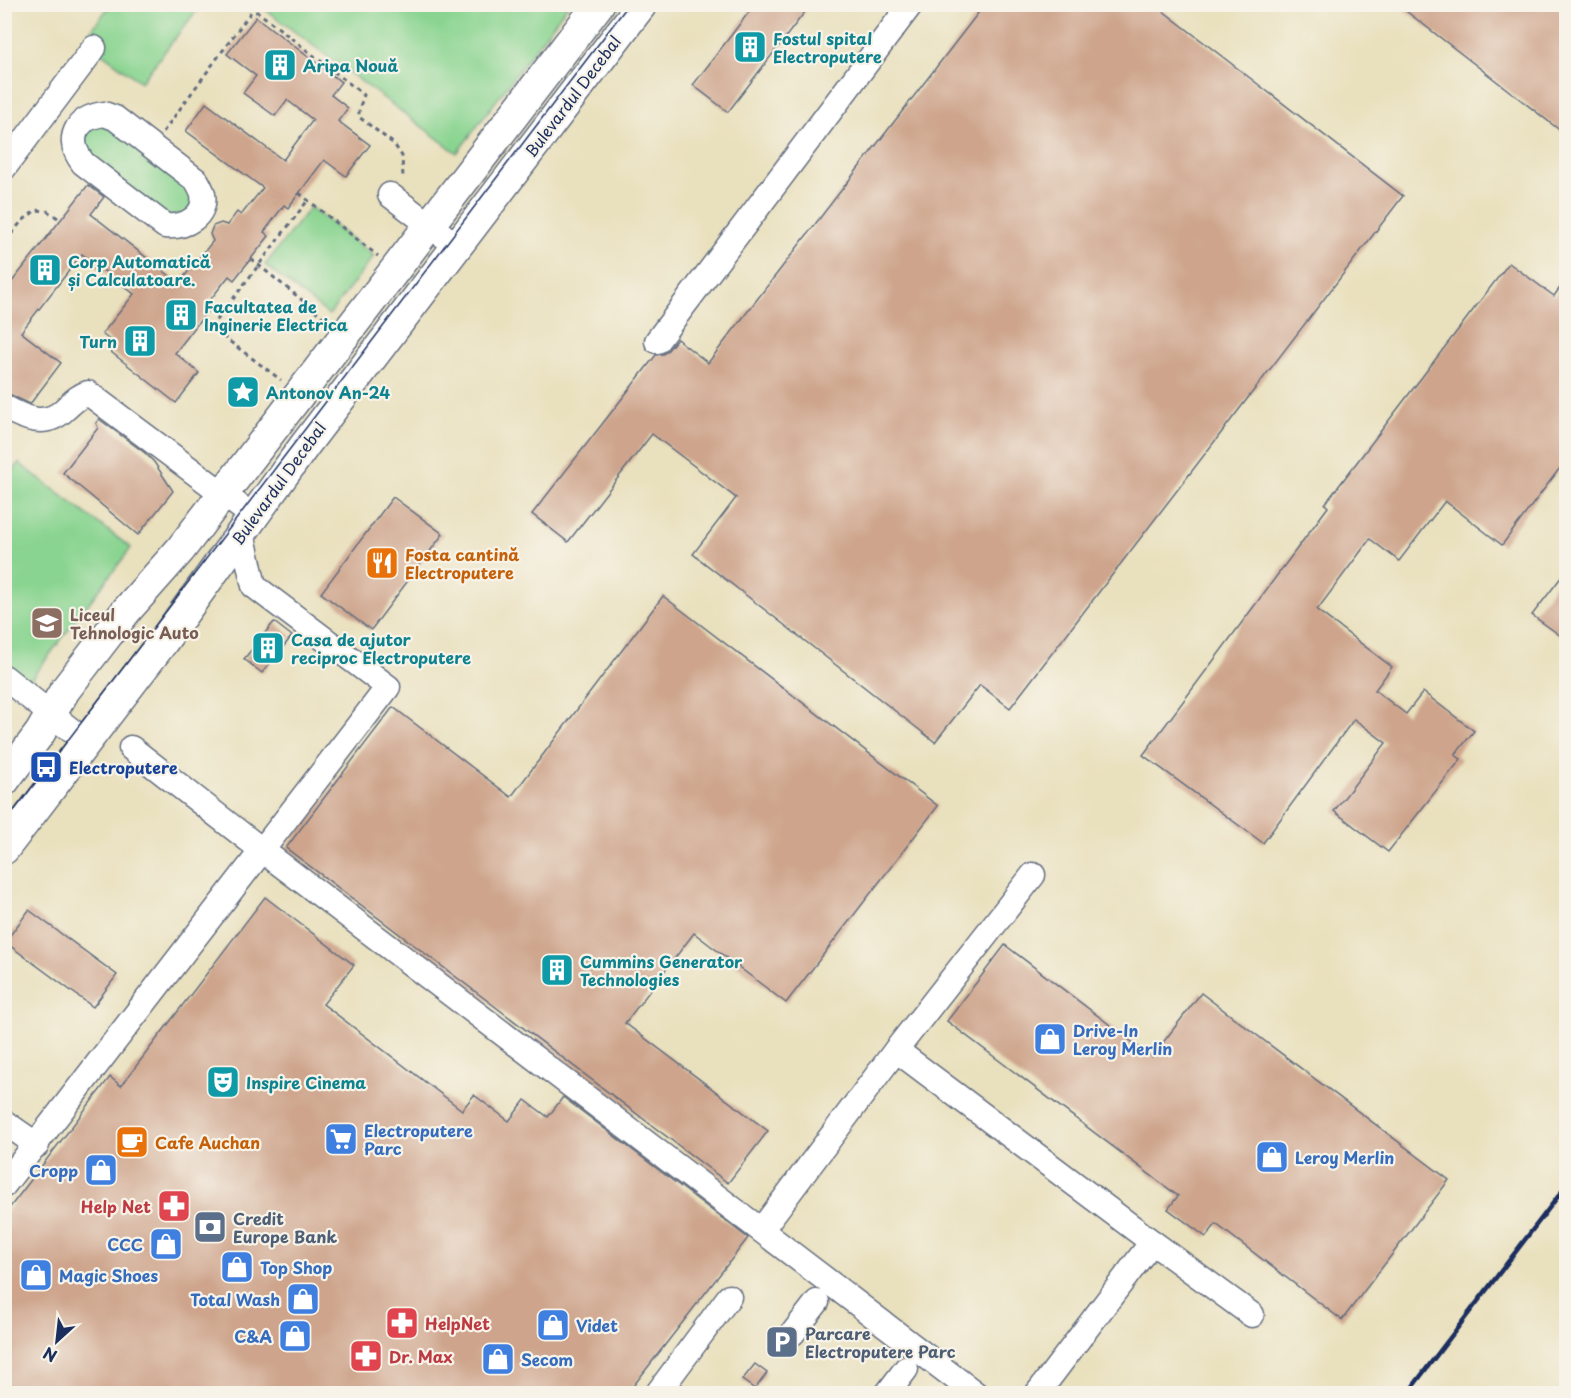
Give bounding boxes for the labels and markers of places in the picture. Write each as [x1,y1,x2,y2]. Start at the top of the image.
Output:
place label: Fostul spital Electroputere [773,26,882,68]
building icon: Fostul spital Electroputere [732,29,768,65]
building icon: Aripa Nouă [262,47,298,83]
place label: Aripa Nouă [303,53,398,77]
place label: Corp Automatică și Calculatoare. [68,249,211,291]
building icon: Corp Automatică și Calculatoare. [27,252,63,288]
place label: Facultatea de Inginerie Electrica [204,294,348,336]
building icon: Facultatea de Inginerie Electrica [163,297,199,333]
building icon: Turn [122,323,158,359]
place label: Turn [80,329,117,353]
place icon: Antonov An-24 [225,374,261,410]
place label: Antonov An-24 [266,380,390,404]
place label: Fosta cantină Electroputere [405,542,519,584]
restaurant icon: Fosta cantină Electroputere [364,545,400,581]
place label: Liceul Tehnologic Auto [70,602,199,644]
school or university icon: Liceul Tehnologic Auto [29,605,65,641]
place label: Casa de ajutor reciproc Electroputere [291,627,471,669]
building icon: Casa de ajutor reciproc Electroputere [250,630,286,666]
bus stop icon: Electroputere [28,749,64,785]
place label: Electroputere [69,755,178,779]
place label: Cummins Generator Technologies [580,949,743,991]
building icon: Cummins Generator Technologies [539,952,575,988]
place label: Drive-In Leroy Merlin [1073,1018,1172,1060]
shop icon: Drive-In Leroy Merlin [1032,1021,1068,1057]
theatre icon: Inspire Cinema [205,1064,241,1100]
place label: Inspire Cinema [246,1070,366,1094]
place label: Electroputere Parc [364,1118,473,1160]
supermarket icon: Electroputere Parc [323,1121,359,1157]
cafe icon: Cafe Auchan [114,1124,150,1160]
place label: Cafe Auchan [155,1130,260,1154]
shop icon: Leroy Merlin [1254,1139,1290,1175]
place label: Leroy Merlin [1295,1145,1394,1169]
shop icon: Cropp [83,1152,119,1188]
place label: Cropp [29,1158,78,1182]
pharmacy icon: Help Net [156,1188,192,1224]
place label: Help Net [81,1194,151,1218]
place label: Credit Europe Bank [233,1206,337,1248]
bank icon: Credit Europe Bank [192,1209,228,1245]
shop icon: CCC [148,1226,184,1262]
place label: CCC [107,1232,143,1256]
shop icon: Top Shop [219,1249,255,1285]
place label: Top Shop [260,1255,332,1279]
shop icon: Magic Shoes [18,1257,54,1293]
place label: Magic Shoes [59,1263,158,1287]
shop icon: Total Wash [285,1281,321,1317]
place label: Total Wash [190,1287,280,1311]
pharmacy icon: HelpNet [384,1305,420,1341]
shop icon: Videt [535,1307,571,1343]
place label: HelpNet [425,1311,490,1335]
place label: Videt [576,1313,618,1337]
shop icon: C&A [277,1318,313,1354]
place label: Parcare Electroputere Parc [805,1321,956,1363]
place label: C&A [234,1324,272,1348]
parking icon: Parcare Electroputere Parc [764,1324,800,1360]
pharmacy icon: Dr. Max [348,1338,384,1374]
shop icon: Secom [480,1341,516,1377]
place label: Dr. Max [389,1344,453,1368]
place label: Secom [521,1347,573,1371]

